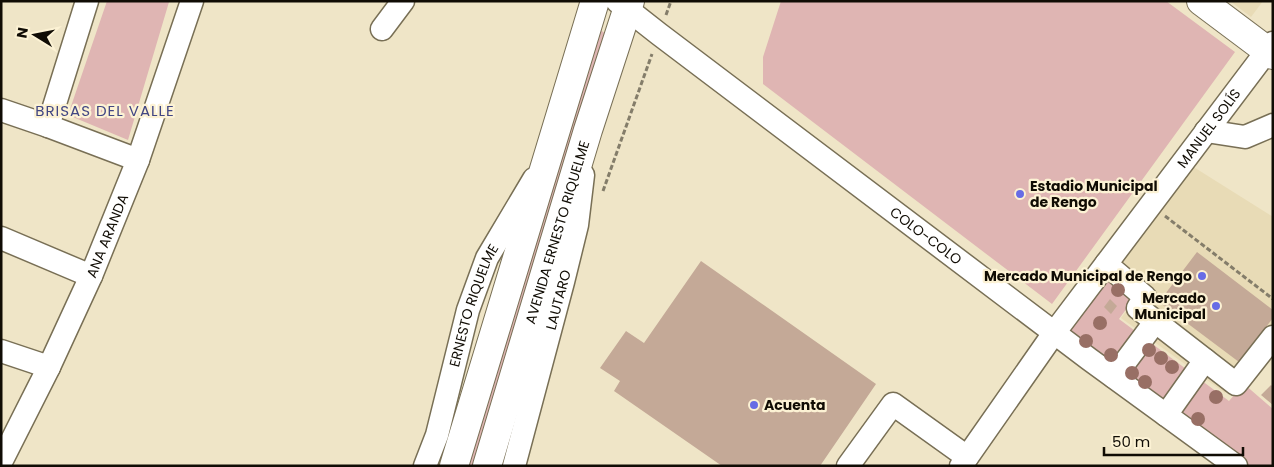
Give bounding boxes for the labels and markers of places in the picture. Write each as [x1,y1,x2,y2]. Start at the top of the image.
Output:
place label: Estadio Municipal de Rengo [1030,176,1158,212]
marker: Estadio Municipal de Rengo [1014,188,1026,200]
place label: Mercado Municipal de Rengo [984,266,1192,286]
marker: Mercado Municipal de Rengo [1196,270,1208,282]
place label: Mercado Municipal [1134,288,1206,324]
marker: Mercado Municipal [1210,300,1222,312]
place label: Acuenta [764,395,825,415]
marker: Acuenta [748,399,760,411]

